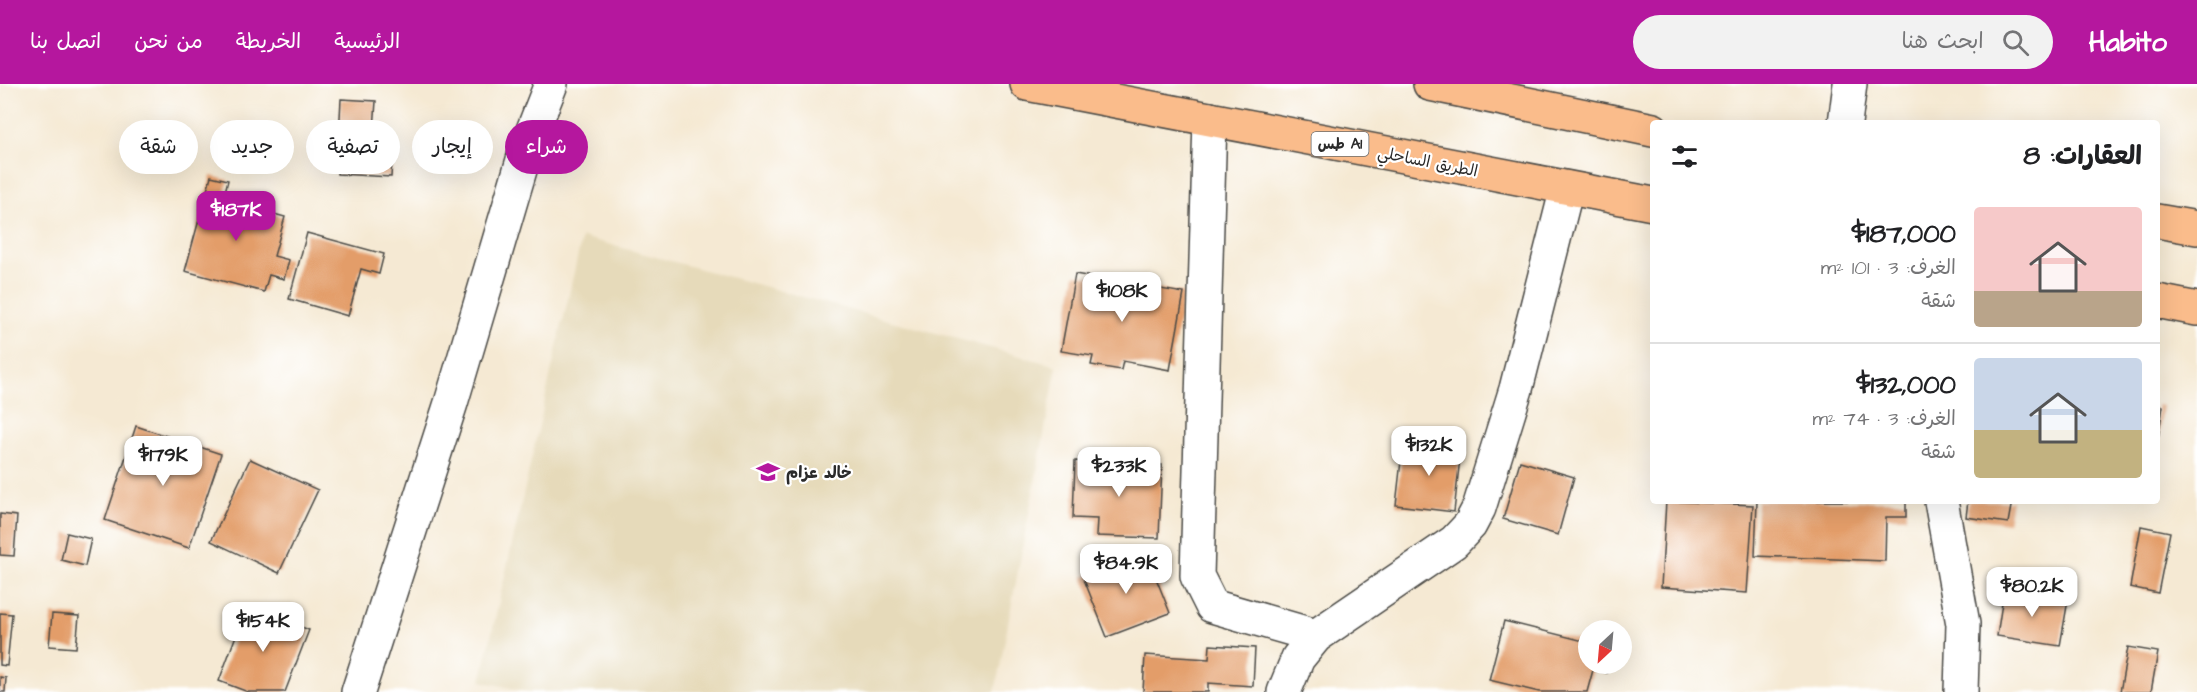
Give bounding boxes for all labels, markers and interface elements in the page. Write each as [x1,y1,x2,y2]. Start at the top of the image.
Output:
search box [1633,15,2053,69]
text: Habito [2089,23,2167,62]
text: ابحث هنا [1901,26,1984,57]
icon: search [1999,26,2032,59]
text: اتصل بنا [30,27,101,56]
text: من نحن [134,27,203,56]
text: الخريطة [236,27,301,56]
text: الرئيسية [334,27,400,56]
chip: شقة [119,120,198,174]
chip: جديد [210,120,294,174]
chip: تصفية [306,120,400,174]
chip: إيجار [412,120,493,174]
chip: شراء [505,120,588,174]
road number: طس A1 [1312,132,1368,156]
text: العقارات: 8 [2023,138,2142,174]
icon: filters [1668,140,1701,173]
street label: الطريق الساحلي [1375,142,1480,185]
pin: $187K [194,191,278,242]
text: $187K [210,196,262,224]
text: $187,000 [1852,216,1956,252]
icon: home [2022,231,2094,303]
text: الغرف: 3 · 101 m² [1821,254,1956,282]
pin: $108K [1080,272,1164,323]
text: $108K [1096,277,1148,305]
text: شقة [1921,287,1956,315]
text: $132,000 [1856,367,1956,403]
icon: home [2022,382,2094,454]
text: الغرف: 3 · 74 m² [1813,405,1956,433]
pin: $132K [1387,426,1471,477]
text: $132K [1405,431,1453,459]
pin: $179K [121,436,205,487]
text: شقة [1921,438,1956,466]
text: $179K [138,441,188,469]
pin: $233K [1077,447,1161,498]
text: $233K [1091,452,1147,480]
school or university icon: خالد عزام [755,459,781,485]
place label: خالد عزام [786,462,852,485]
pin: $84.9K [1077,544,1175,595]
text: $84.9K [1094,549,1158,577]
pin: $80.2K [1983,567,2081,618]
text: $80.2K [2000,572,2064,600]
pin: $154K [221,602,305,653]
text: $154K [236,607,290,635]
north arrow [1578,620,1632,674]
map controls [1578,620,1632,674]

